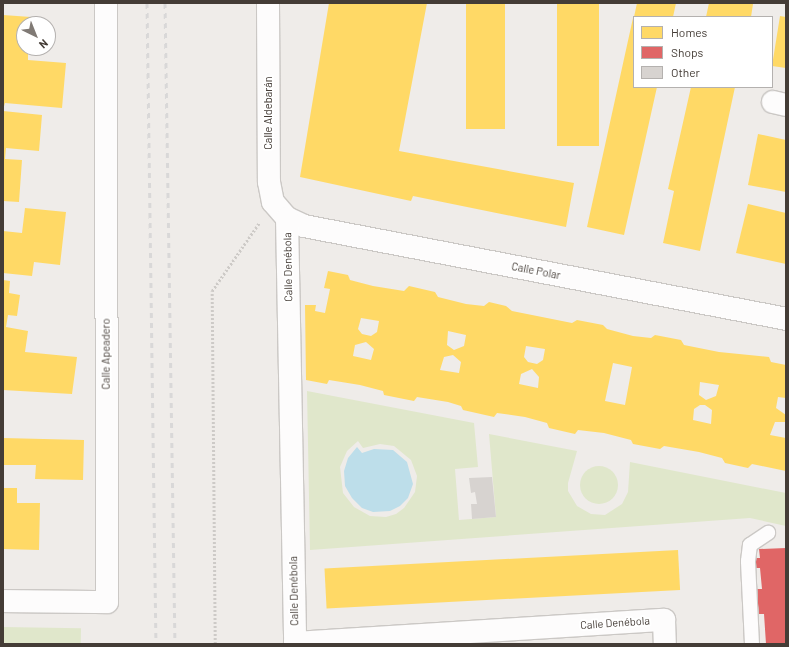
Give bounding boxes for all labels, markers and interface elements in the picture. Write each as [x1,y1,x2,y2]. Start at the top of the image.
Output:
north arrow [16,16,56,56]
legend [633,16,773,88]
text: Homes [671,25,707,39]
text: N [37,37,51,52]
text: Shops [671,45,703,59]
text: Other [671,65,700,79]
street label: Calle Aldebarán [261,76,275,150]
street label: Calle Denébola [281,232,295,302]
street label: Calle Polar [510,260,562,282]
street label: Calle Apeadero [99,318,113,390]
street label: Calle Denébola [287,556,301,626]
street label: Calle Denébola [580,614,650,632]

